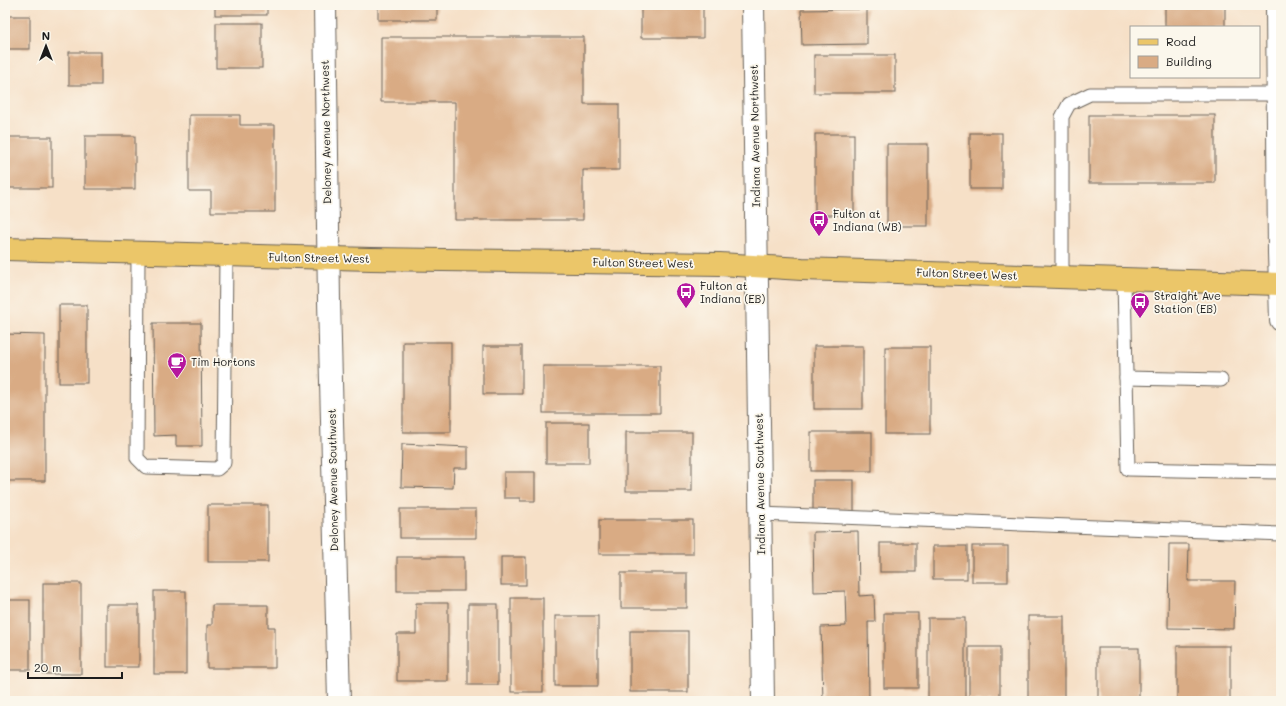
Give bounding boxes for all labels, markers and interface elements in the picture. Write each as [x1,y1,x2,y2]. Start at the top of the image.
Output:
north arrow [26,26,66,66]
legend [1130,26,1260,78]
text: N [42,28,50,43]
text: Road [1166,33,1196,49]
text: Building [1166,53,1212,69]
street label: Deloney Avenue Northwest [317,60,334,204]
street label: Indiana Avenue Northwest [746,64,763,208]
place label: Fulton at Indiana (WB) [833,206,902,234]
bus stop icon: Fulton at Indiana (WB) [808,209,830,237]
street label: Fulton Street West [268,249,370,266]
street label: Fulton Street West [592,254,694,271]
street label: Fulton Street West [916,264,1018,283]
place label: Fulton at Indiana (EB) [700,278,765,306]
bus stop icon: Fulton at Indiana (EB) [675,281,697,309]
place label: Straight Ave Station (EB) [1154,288,1221,316]
bus stop icon: Straight Ave Station (EB) [1129,291,1151,319]
cafe icon: Tim Hortons [166,351,188,379]
place label: Tim Hortons [191,354,255,369]
street label: Deloney Avenue Southwest [324,408,341,551]
street label: Indiana Avenue Southwest [751,413,768,555]
scale bar [28,654,122,680]
text: 20 m [34,659,62,675]

